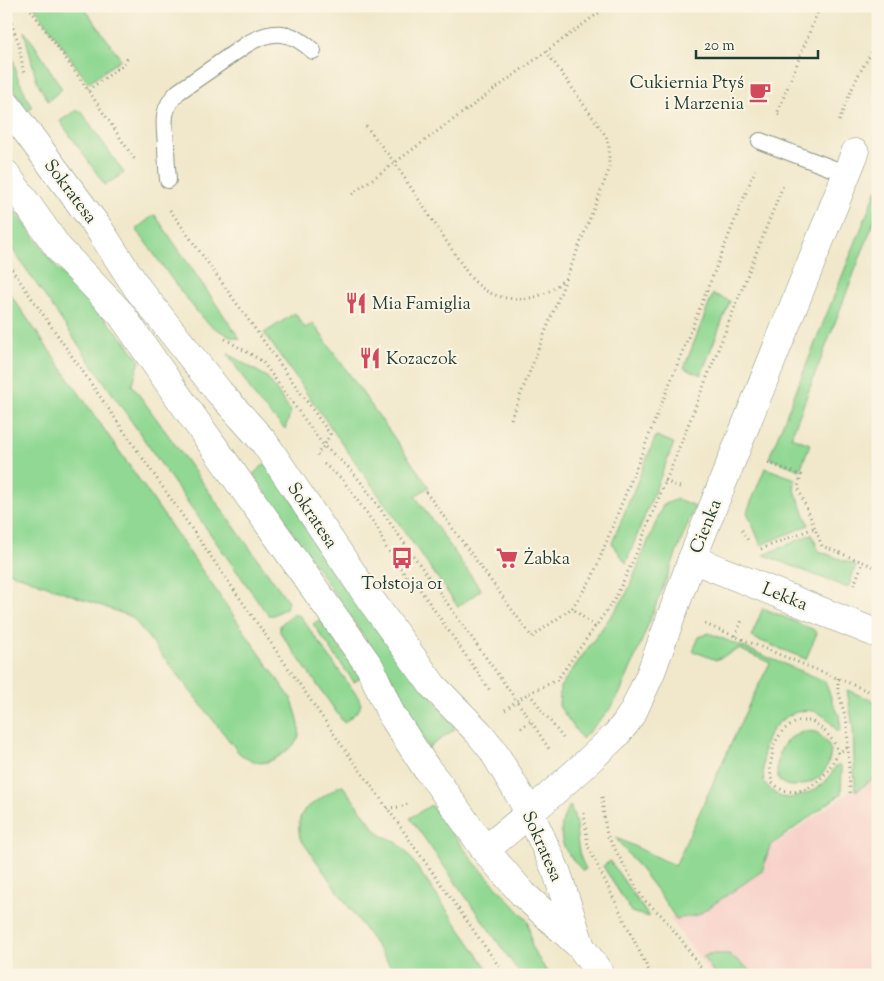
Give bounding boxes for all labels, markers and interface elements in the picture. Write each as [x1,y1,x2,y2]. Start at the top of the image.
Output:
scale bar [696,28,819,60]
text: 20 m [704,36,735,57]
place label: Cukiernia Ptyś i Marzenia [629,71,744,118]
cafe icon: Cukiernia Ptyś i Marzenia [747,79,773,105]
street label: Sokratesa [37,155,102,230]
restaurant icon: Mia Famiglia [343,290,369,316]
place label: Mia Famiglia [372,292,471,318]
restaurant icon: Kozaczok [357,345,383,371]
place label: Kozaczok [386,347,458,373]
street label: Sokratesa [280,478,343,554]
street label: Cienka [684,496,729,558]
bus stop icon: Tołstoja 01 [389,545,415,571]
supermarket icon: Żabka [494,545,520,571]
place label: Żabka [524,547,570,573]
place label: Tołstoja 01 [361,572,443,598]
street label: Lekka [758,577,811,619]
street label: Sokratesa [514,807,568,886]

